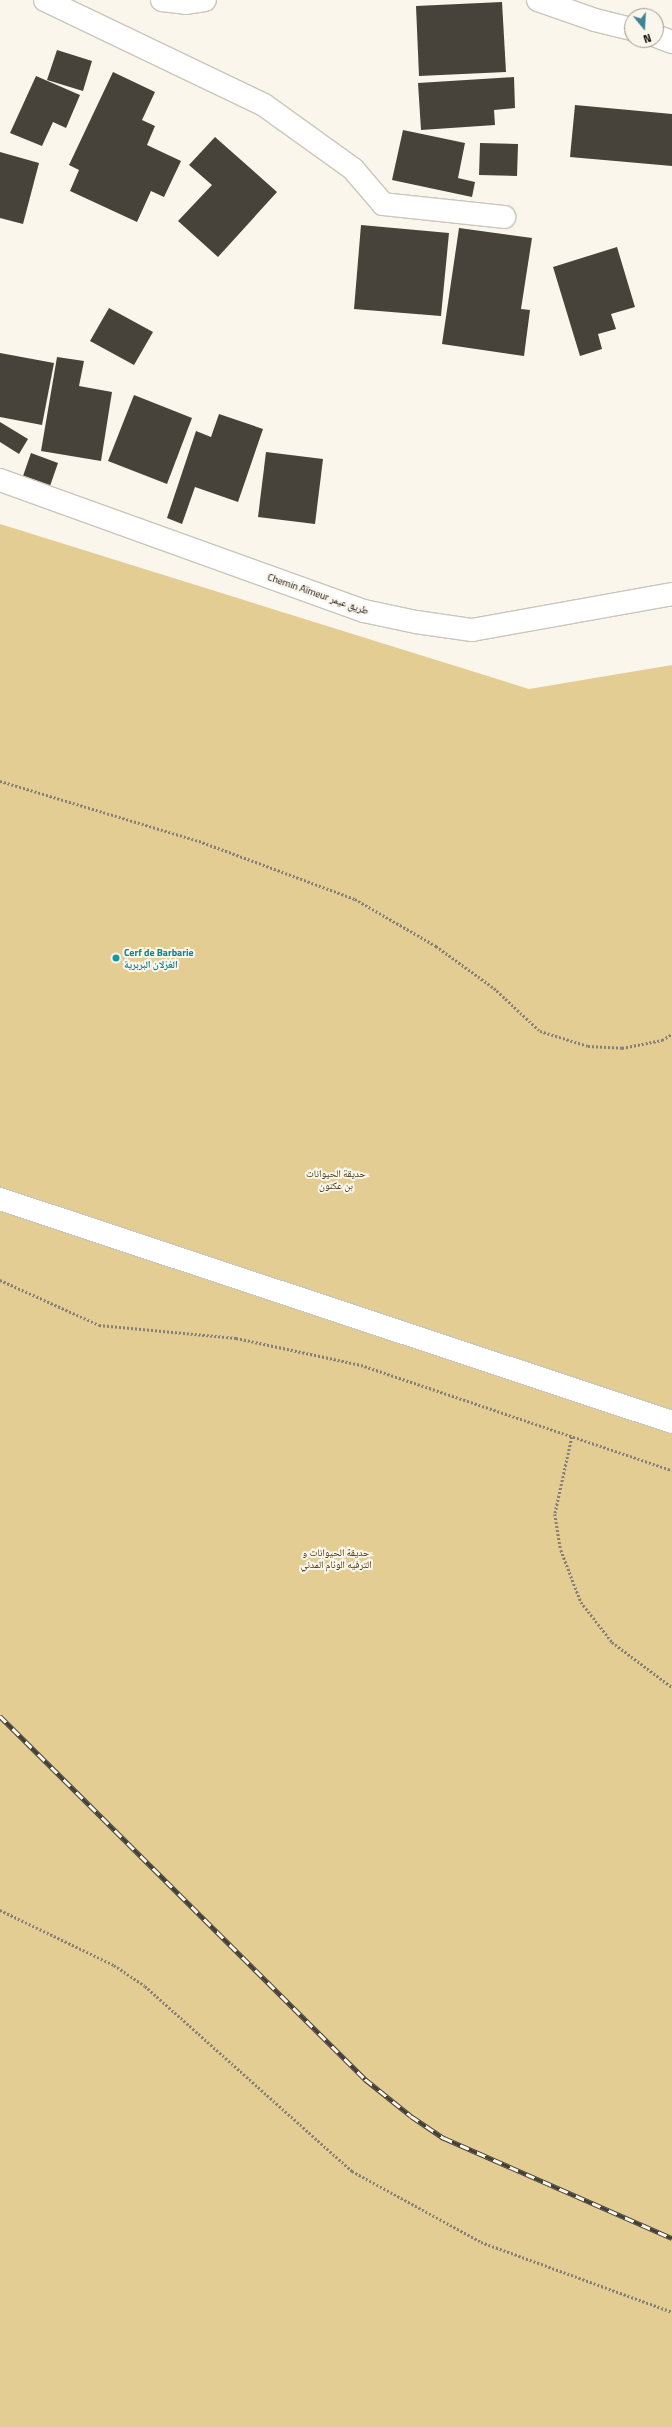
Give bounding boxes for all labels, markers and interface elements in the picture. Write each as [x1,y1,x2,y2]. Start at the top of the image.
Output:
north arrow [624,8,664,48]
text: N [641,30,653,47]
street label: Chemin Aïmeur طريق عيمر [266,571,370,617]
place label: Cerf de Barbarie الغزلان البربرية [124,946,194,970]
marker: Cerf de Barbarie الغزلان البربرية [111,953,121,963]
park label: حديقة الحيوانات بن عكنون [306,1167,366,1190]
park label: حديقة الحيوانات و الترفيه الوئام المدني [300,1546,372,1570]

